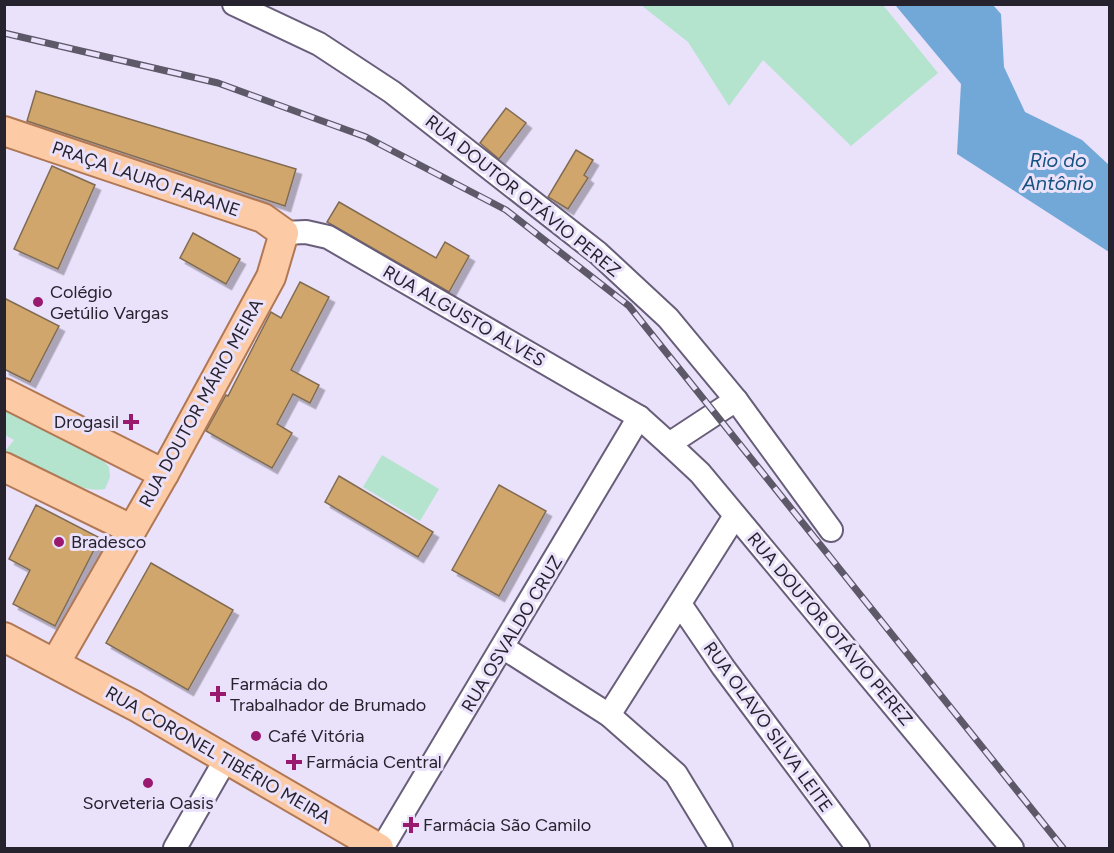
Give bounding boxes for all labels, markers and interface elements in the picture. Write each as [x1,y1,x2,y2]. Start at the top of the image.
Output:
street label: RUA DOUTOR OTÁVIO PEREZ [421,110,625,282]
street label: PRAÇA LAURO FARANE [49,136,243,222]
water label: Rio do Antônio [1021,148,1094,195]
street label: RUA ALGUSTO ALVES [379,261,549,371]
place label: Colégio Getúlio Vargas [50,281,169,324]
marker: Colégio Getúlio Vargas [31,295,45,309]
street label: RUA DOUTOR MÁRIO MEIRA [134,295,268,511]
place label: Drogasil [54,411,119,433]
marker: Drogasil [124,415,138,429]
street label: RUA DOUTOR OTÁVIO PEREZ [743,528,917,730]
place label: Bradesco [71,531,146,553]
marker: Bradesco [52,535,66,549]
street label: RUA OSVALDO CRUZ [457,552,567,716]
street label: RUA OLAVO SILVA LEITE [699,637,837,817]
place label: Farmácia do Trabalhador de Brumado [230,673,426,716]
street label: RUA CORONEL TIBÉRIO MEIRA [101,681,335,829]
marker: Farmácia do Trabalhador de Brumado [211,687,225,701]
place label: Café Vitória [268,725,364,747]
marker: Café Vitória [249,729,263,743]
place label: Farmácia Central [306,751,442,773]
marker: Farmácia Central [287,755,301,769]
marker: Sorveteria Oasis [141,776,155,790]
place label: Sorveteria Oasis [82,792,214,814]
place label: Farmácia São Camilo [423,814,591,836]
marker: Farmácia São Camilo [404,818,418,832]

